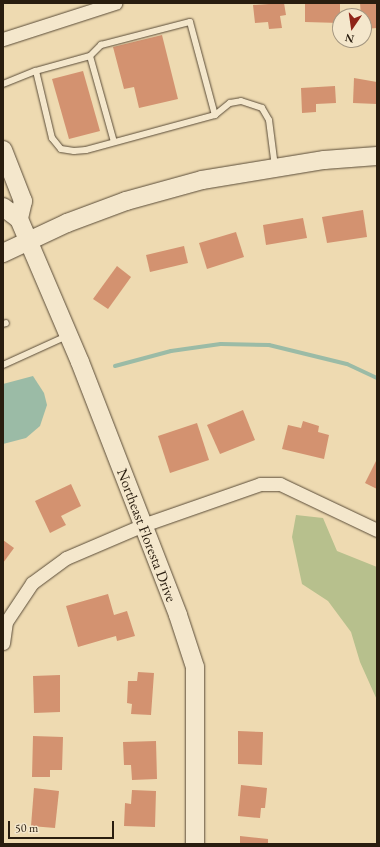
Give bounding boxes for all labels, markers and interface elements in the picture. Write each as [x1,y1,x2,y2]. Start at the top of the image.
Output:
north arrow [332,8,372,48]
text: N [344,31,355,47]
street label: Northeast Floresta Drive [113,466,181,604]
scale bar [10,813,116,839]
text: 50 m [15,820,38,836]

